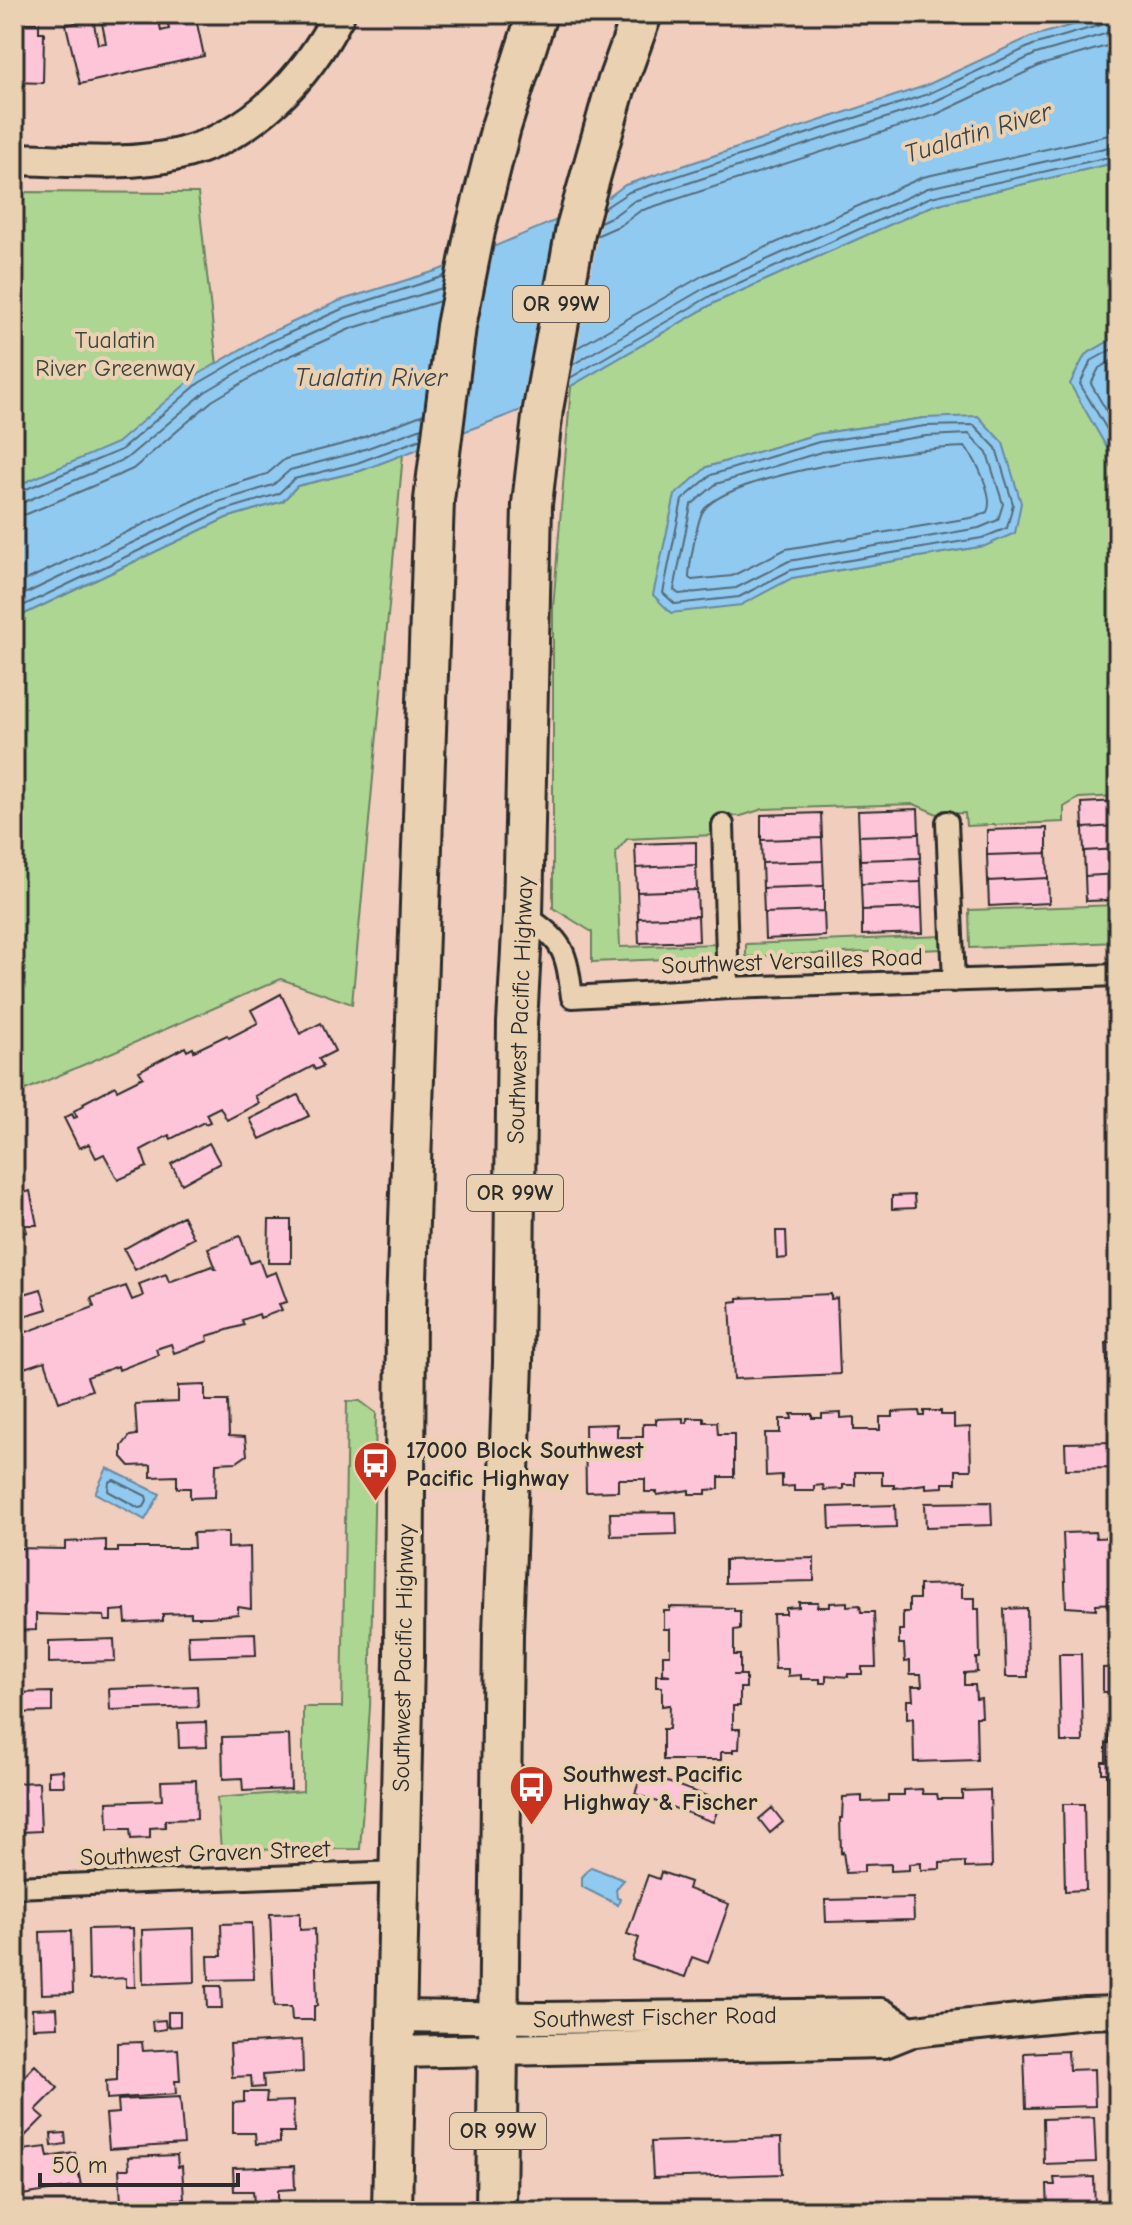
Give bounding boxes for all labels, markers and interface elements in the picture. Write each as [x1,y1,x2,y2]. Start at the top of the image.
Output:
water label: Tualatin River [901,96,1057,170]
road number: OR 99W [513,286,609,322]
park label: Tualatin River Greenway [35,326,195,382]
water label: Tualatin River [295,363,449,393]
street label: Southwest Pacific Highway [501,875,539,1144]
street label: Southwest Versailles Road [661,942,923,980]
road number: OR 99W [467,1175,563,1211]
place label: 17000 Block Southwest Pacific Highway [406,1436,645,1492]
bus stop icon: 17000 Block Southwest Pacific Highway [351,1440,399,1503]
street label: Southwest Pacific Highway [387,1524,419,1792]
place label: Southwest Pacific Highway & Fischer [563,1760,758,1816]
bus stop icon: Southwest Pacific Highway & Fischer [508,1764,556,1827]
street label: Southwest Graven Street [79,1835,332,1871]
street label: Southwest Fischer Road [533,2001,777,2033]
road number: OR 99W [450,2113,546,2149]
scale bar [40,2137,238,2187]
text: 50 m [52,2151,108,2179]

